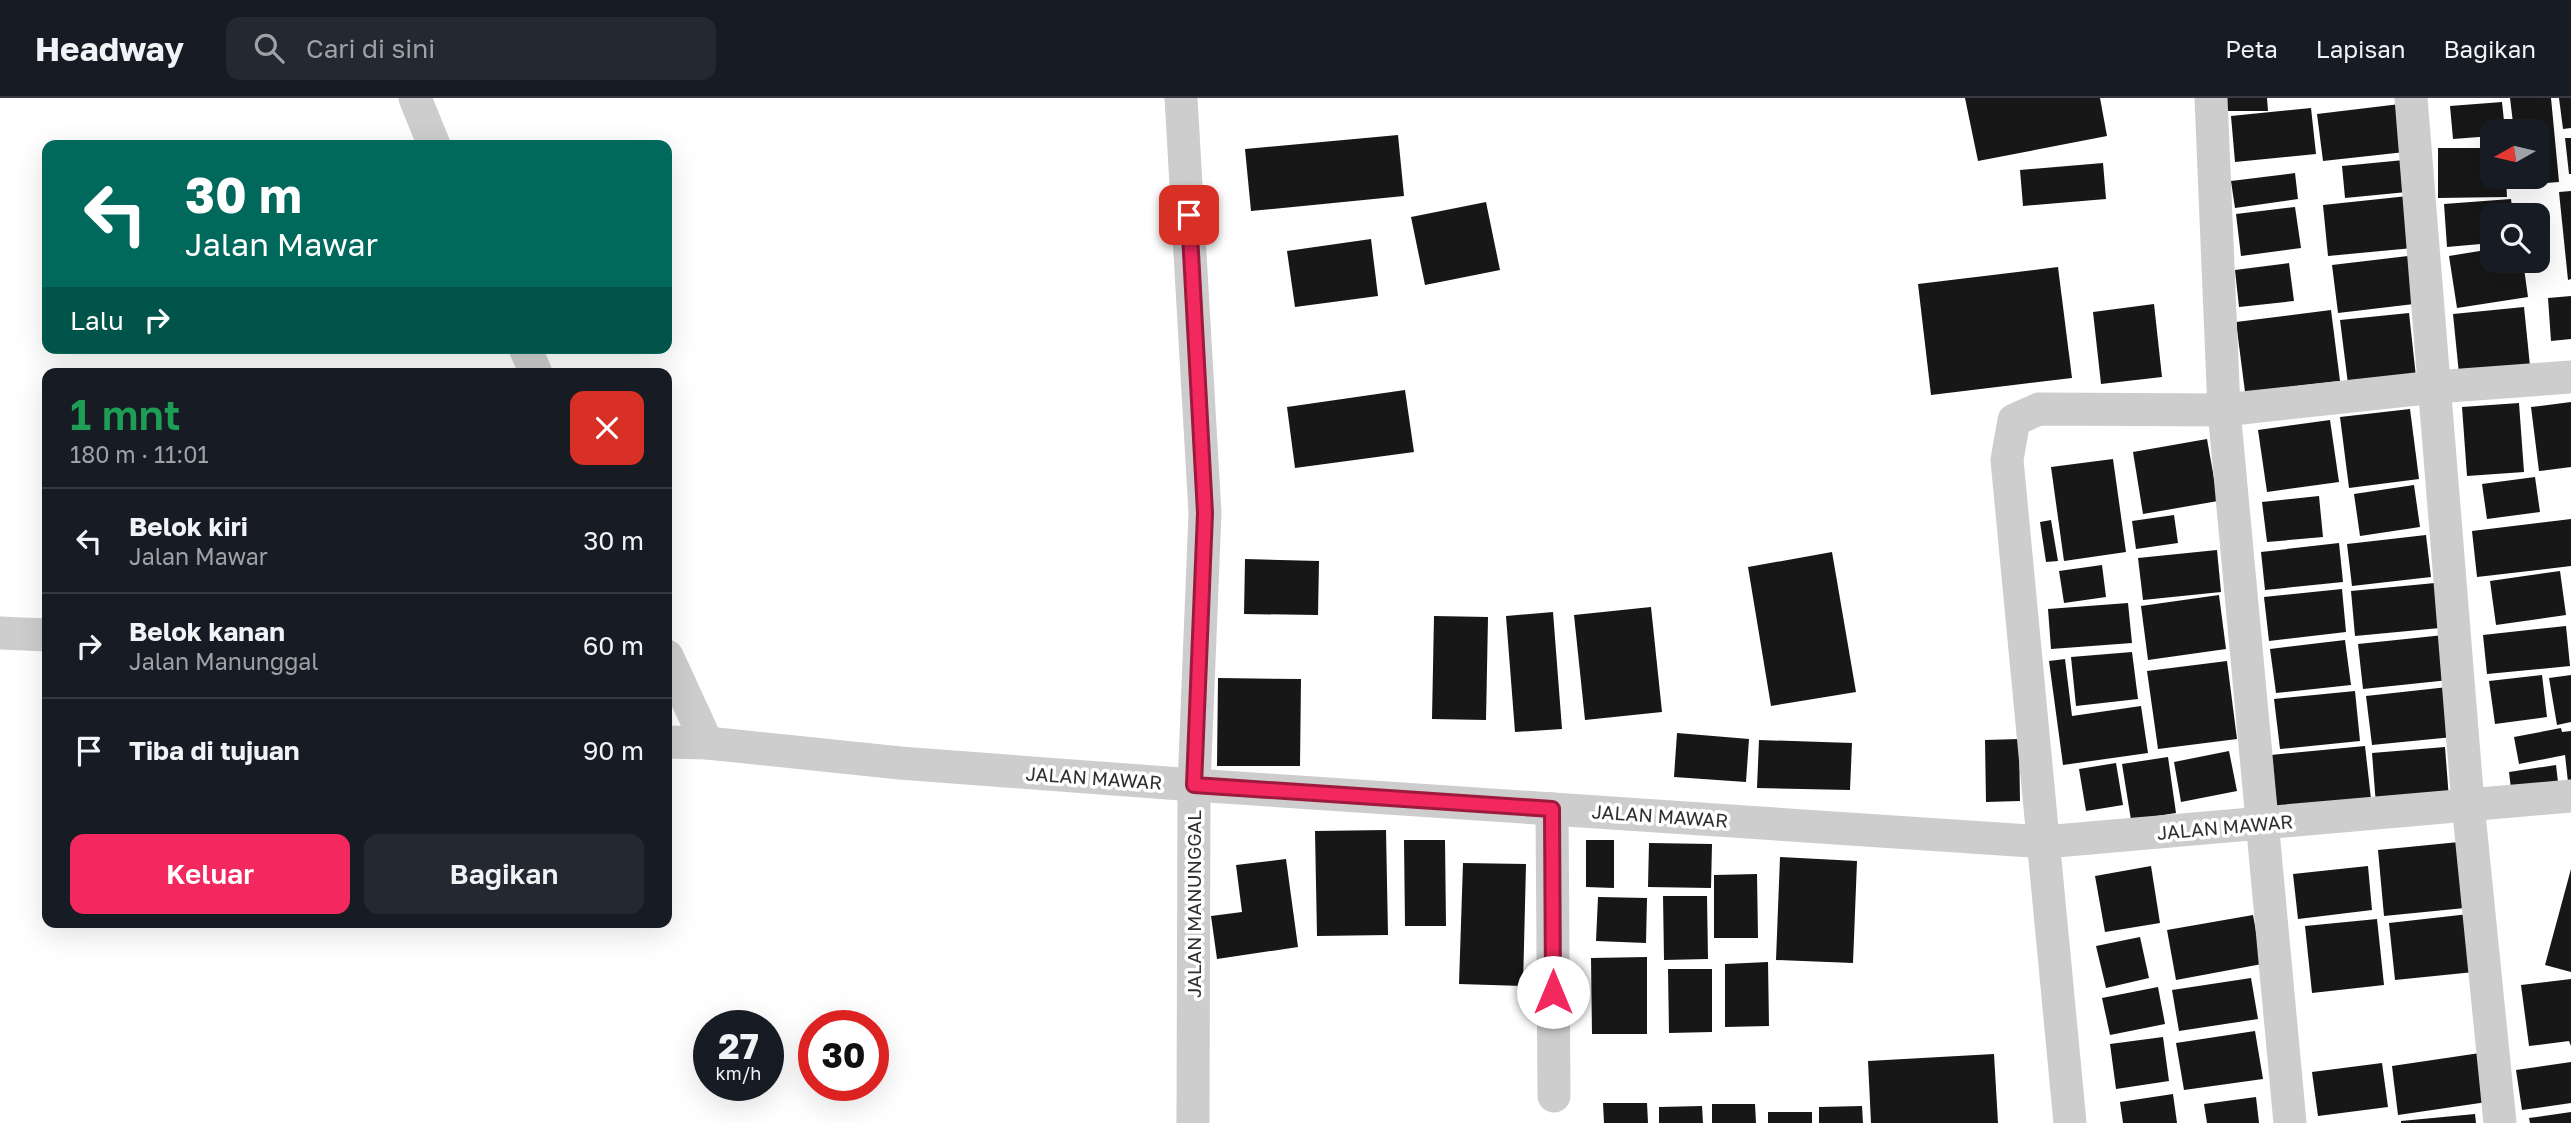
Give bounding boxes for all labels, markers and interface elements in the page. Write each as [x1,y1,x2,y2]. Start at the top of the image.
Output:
search box [226,17,716,80]
text: Headway [35,29,184,68]
icon: search [250,29,288,67]
text: Cari di sini [306,33,435,64]
text: Peta [2225,34,2278,63]
text: Lapisan [2316,34,2406,63]
text: Bagikan [2444,34,2536,63]
north arrow [2480,119,2550,189]
map controls [2480,119,2550,273]
text: 30 m [185,165,302,224]
icon: left [70,168,161,259]
pin [1159,185,1219,245]
icon: arrive [1170,196,1208,234]
button: search [2480,203,2550,273]
text: Jalan Mawar [185,225,378,263]
icon: right [138,301,176,339]
text: Lalu [70,305,124,336]
text: 1 mnt [70,389,181,439]
button: close [570,391,644,465]
text: 180 m · 11:01 [70,440,209,468]
text: Belok kiri [129,511,248,542]
icon: left [70,522,108,560]
text: 30 m [583,525,644,556]
text: Jalan Mawar [129,542,268,570]
text: Belok kanan [129,616,285,647]
icon: right [70,627,108,665]
text: 60 m [583,630,644,661]
text: Jalan Manunggal [129,647,319,675]
icon: arrive [70,732,108,770]
text: Tiba di tujuan [129,735,299,766]
text: 90 m [583,735,644,766]
street label: JALAN MAWAR [1025,761,1163,794]
street label: JALAN MAWAR [1591,799,1729,832]
street label: JALAN MAWAR [2156,809,2294,844]
street label: JALAN MANUNGGAL [1182,810,1205,998]
button: Keluar [70,834,350,914]
button: Bagikan [364,834,644,914]
position arrow [1516,955,1590,1029]
speed limit sign: 30 [798,1010,889,1101]
text: 27 [718,1025,759,1067]
text: km/h [716,1062,761,1084]

